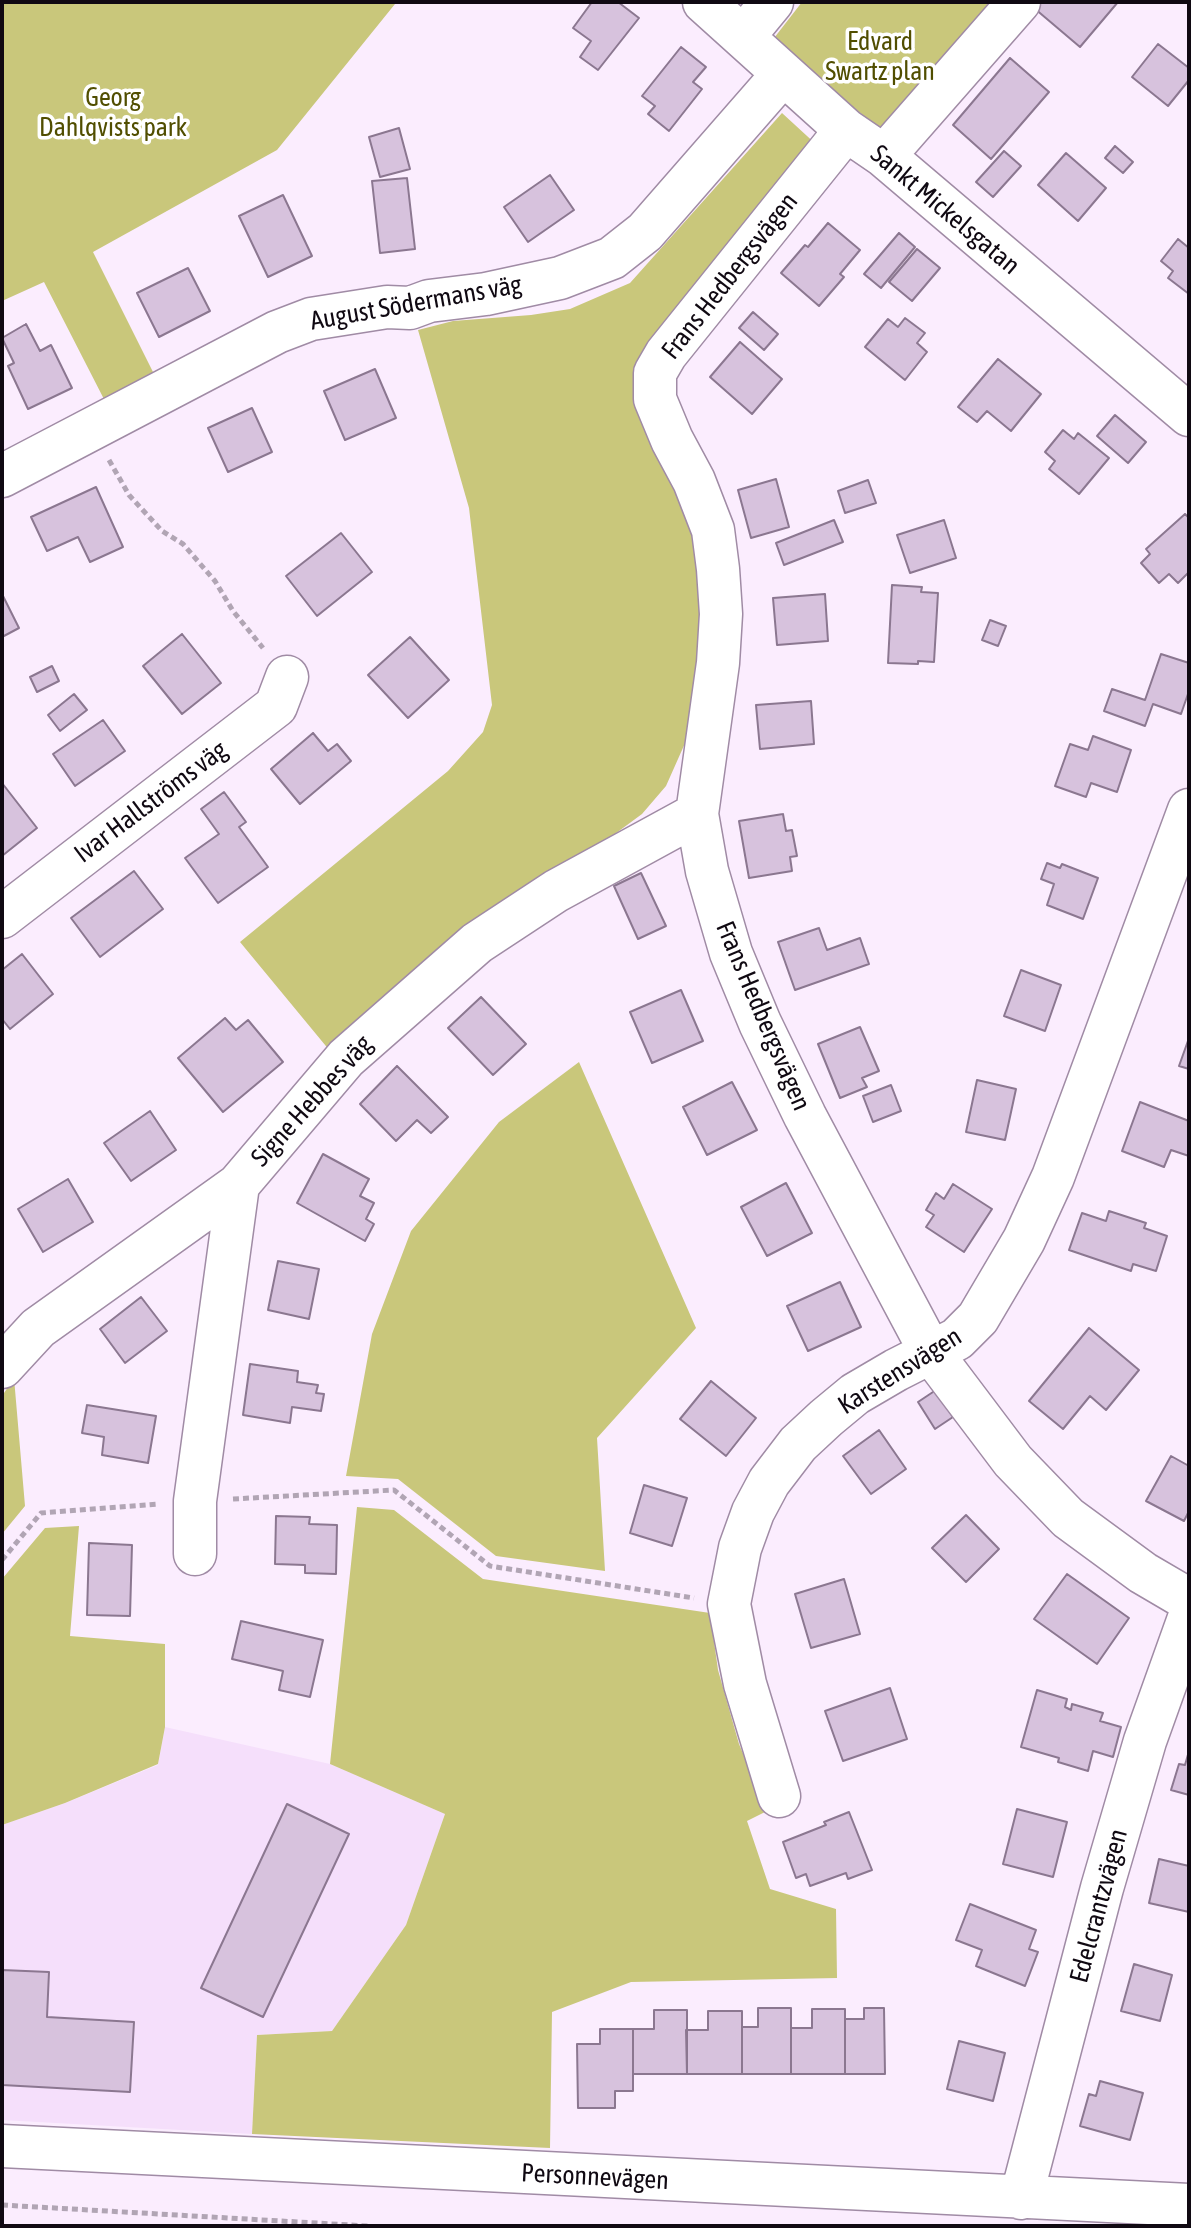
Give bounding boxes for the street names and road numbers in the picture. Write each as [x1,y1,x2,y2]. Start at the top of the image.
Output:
street label: Sankt Mickelsgatan [864,139,1026,281]
street label: Frans Hedbergsvägen [655,187,805,365]
street label: August Södermans väg [308,269,524,337]
street label: Ivar Hallströms väg [68,734,234,870]
street label: Frans Hedbergsvägen [709,917,817,1115]
street label: Signe Hebbes väg [245,1029,379,1173]
street label: Karstensvägen [833,1321,967,1421]
street label: Edelcrantzvägen [1064,1826,1134,1986]
street label: Personnevägen [520,2158,670,2196]

